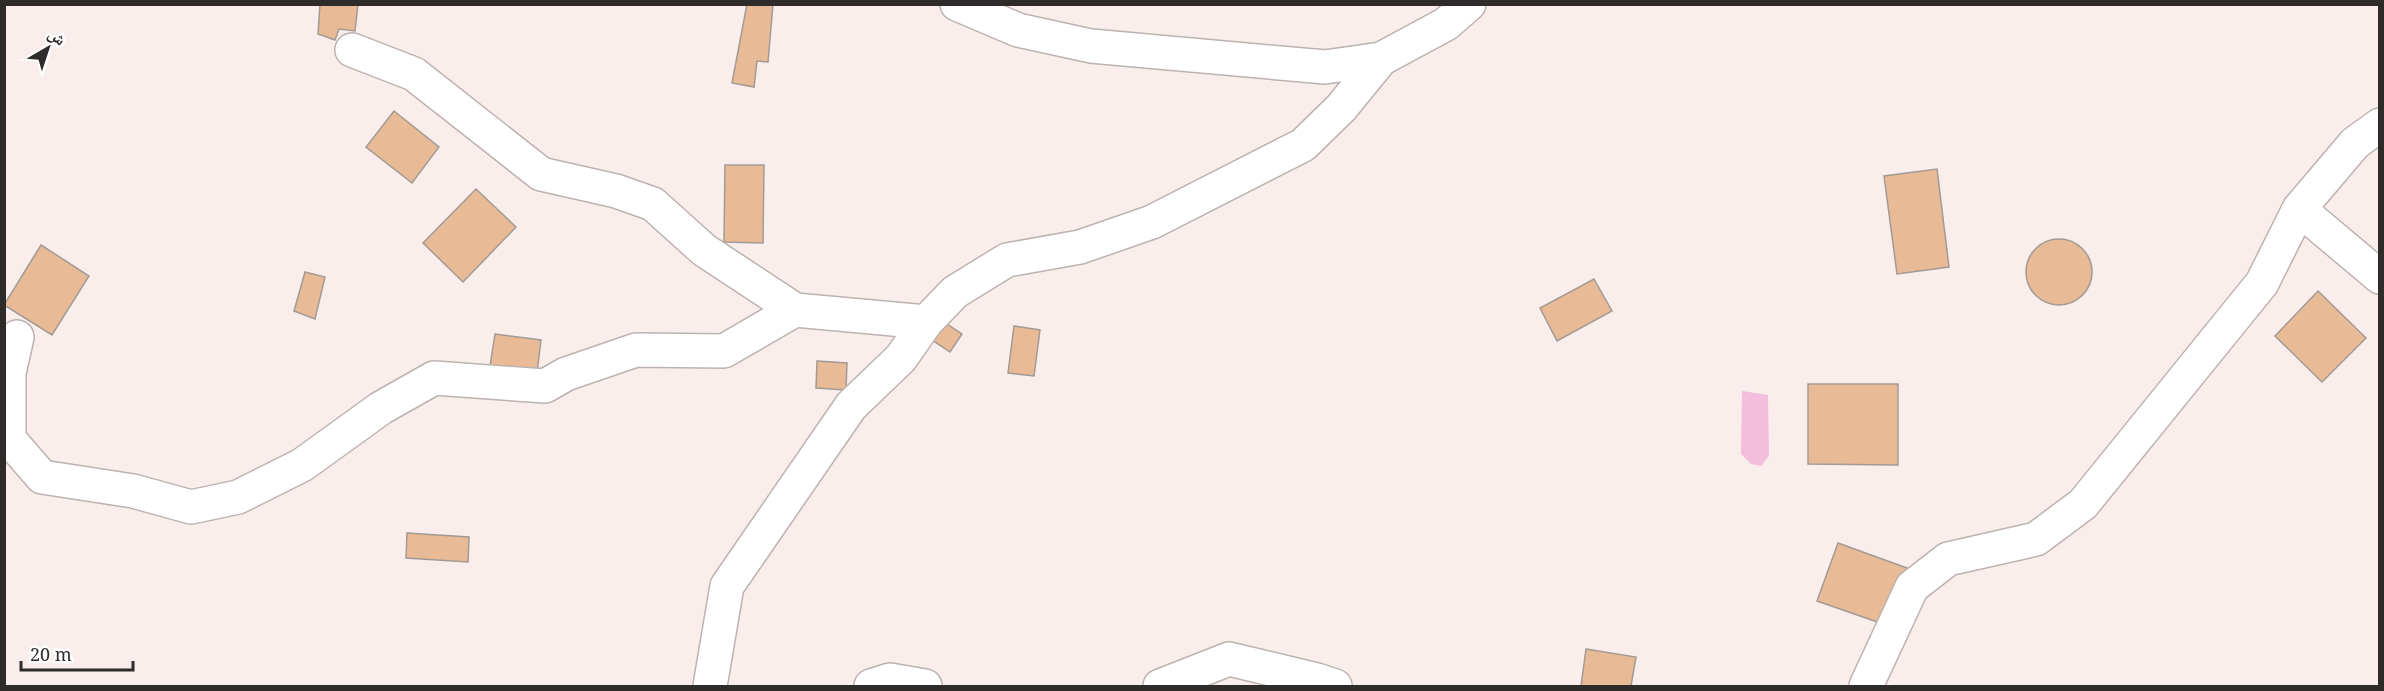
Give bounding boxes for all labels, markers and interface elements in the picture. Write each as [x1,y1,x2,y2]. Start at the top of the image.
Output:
north arrow [18,18,78,78]
text: ش [44,22,71,50]
scale bar [21,634,134,672]
text: 20 m [30,642,72,666]

